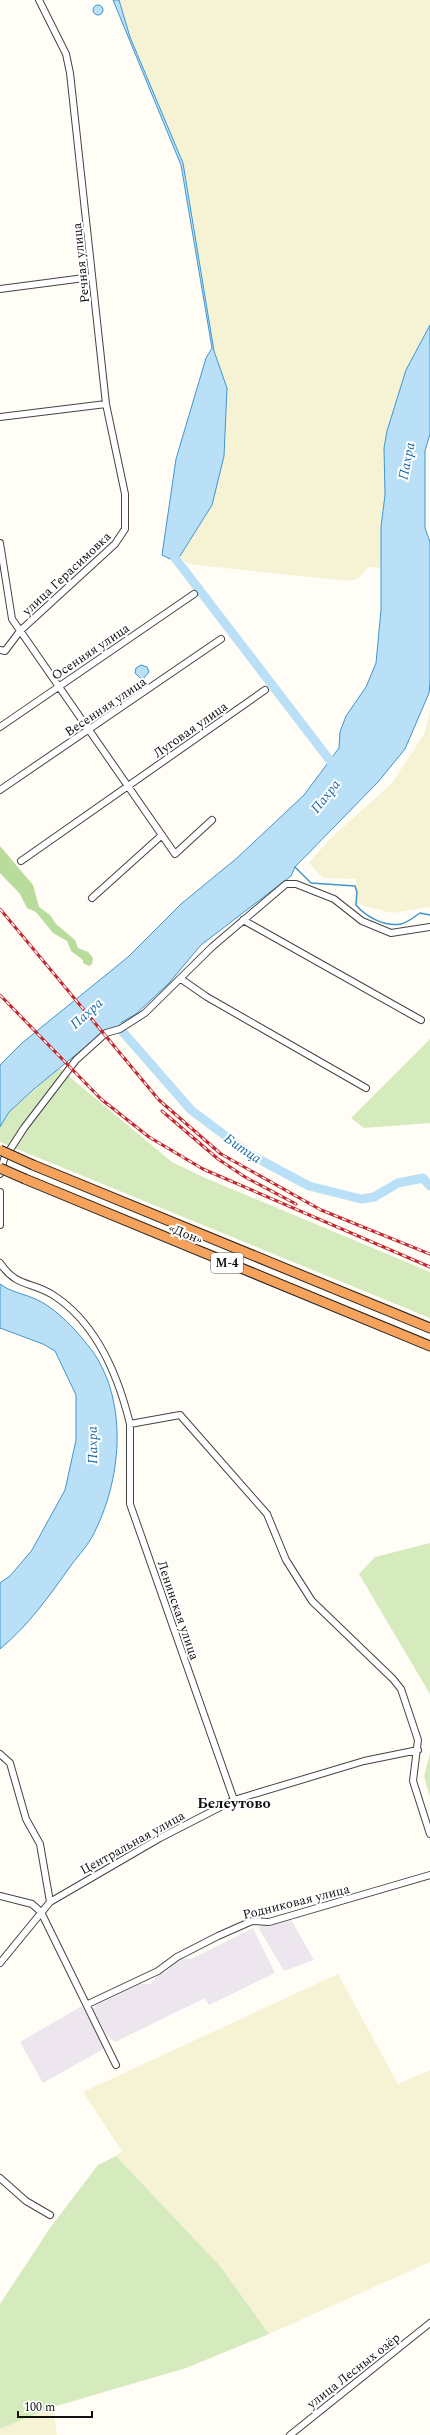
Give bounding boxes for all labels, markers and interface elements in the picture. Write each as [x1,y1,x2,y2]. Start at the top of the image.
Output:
street label: Речная улица [67,221,95,304]
water label: Пахра [393,440,420,482]
street label: улица Герасимовка [17,527,116,621]
street label: Осенняя улица [47,618,134,685]
street label: Весенняя улица [61,672,151,742]
street label: Луговая улица [149,696,232,763]
water label: Пахра [305,775,345,818]
water label: Пахра [65,993,107,1034]
water label: Битца [220,1128,266,1169]
street label: «Дон» [166,1218,206,1250]
road number: М-4 [211,1253,243,1273]
water label: Пахра [82,1426,103,1464]
street label: Ленинская улица [152,1558,205,1663]
district label: Белеутово [197,1792,271,1815]
street label: Центральная улица [76,1805,189,1880]
street label: Родниковая улица [241,1879,352,1925]
street label: улица Лесных озёр [302,2328,405,2414]
scale bar [18,2393,92,2419]
text: 100 m [24,2398,55,2417]

